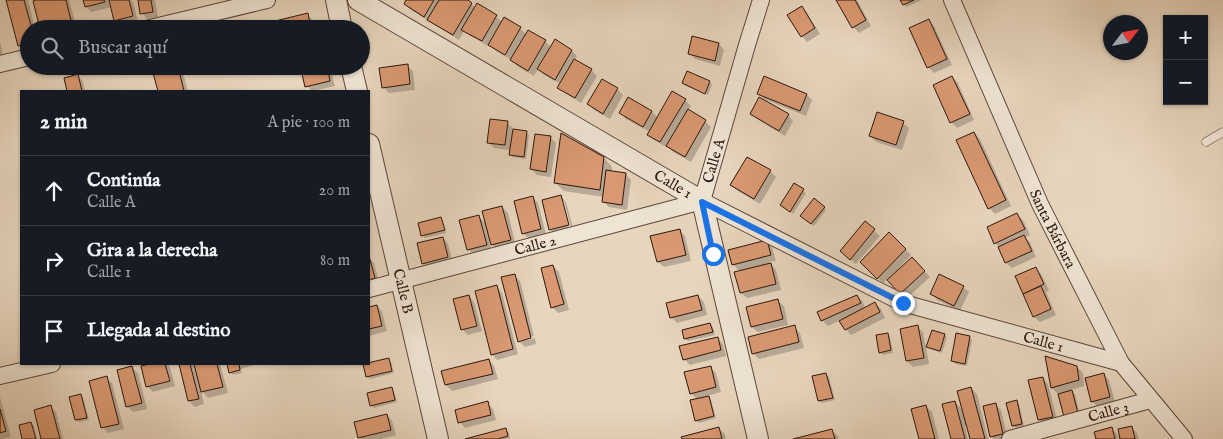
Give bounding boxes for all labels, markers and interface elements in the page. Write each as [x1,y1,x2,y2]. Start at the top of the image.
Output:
north arrow [1103,15,1148,60]
map controls [1163,15,1208,105]
button: + [1163,15,1208,60]
search box [20,20,370,75]
icon: search [38,34,66,62]
text: Buscar aquí [78,36,167,60]
button: − [1163,60,1208,105]
text: 2 min [40,109,87,136]
text: A pie · 100 m [268,113,350,133]
street label: Calle A [698,135,729,185]
street label: Calle 1 [651,166,696,203]
text: Continúa [87,169,161,193]
icon: ahead [40,177,68,205]
text: 20 m [319,181,350,201]
street label: Santa Bárbara [1025,187,1081,272]
text: Calle A [87,193,136,213]
street label: Calle 2 [512,230,558,260]
text: Gira a la derecha [87,239,217,263]
route start [702,243,725,266]
icon: right [40,247,68,275]
text: 80 m [320,251,350,271]
text: Calle 1 [87,263,131,283]
street label: Calle B [389,267,418,315]
route end [892,292,915,315]
icon: arrive [40,317,68,345]
text: Llegada al destino [87,319,230,343]
street label: Calle 1 [1021,327,1066,356]
street label: Calle 3 [1086,397,1131,426]

